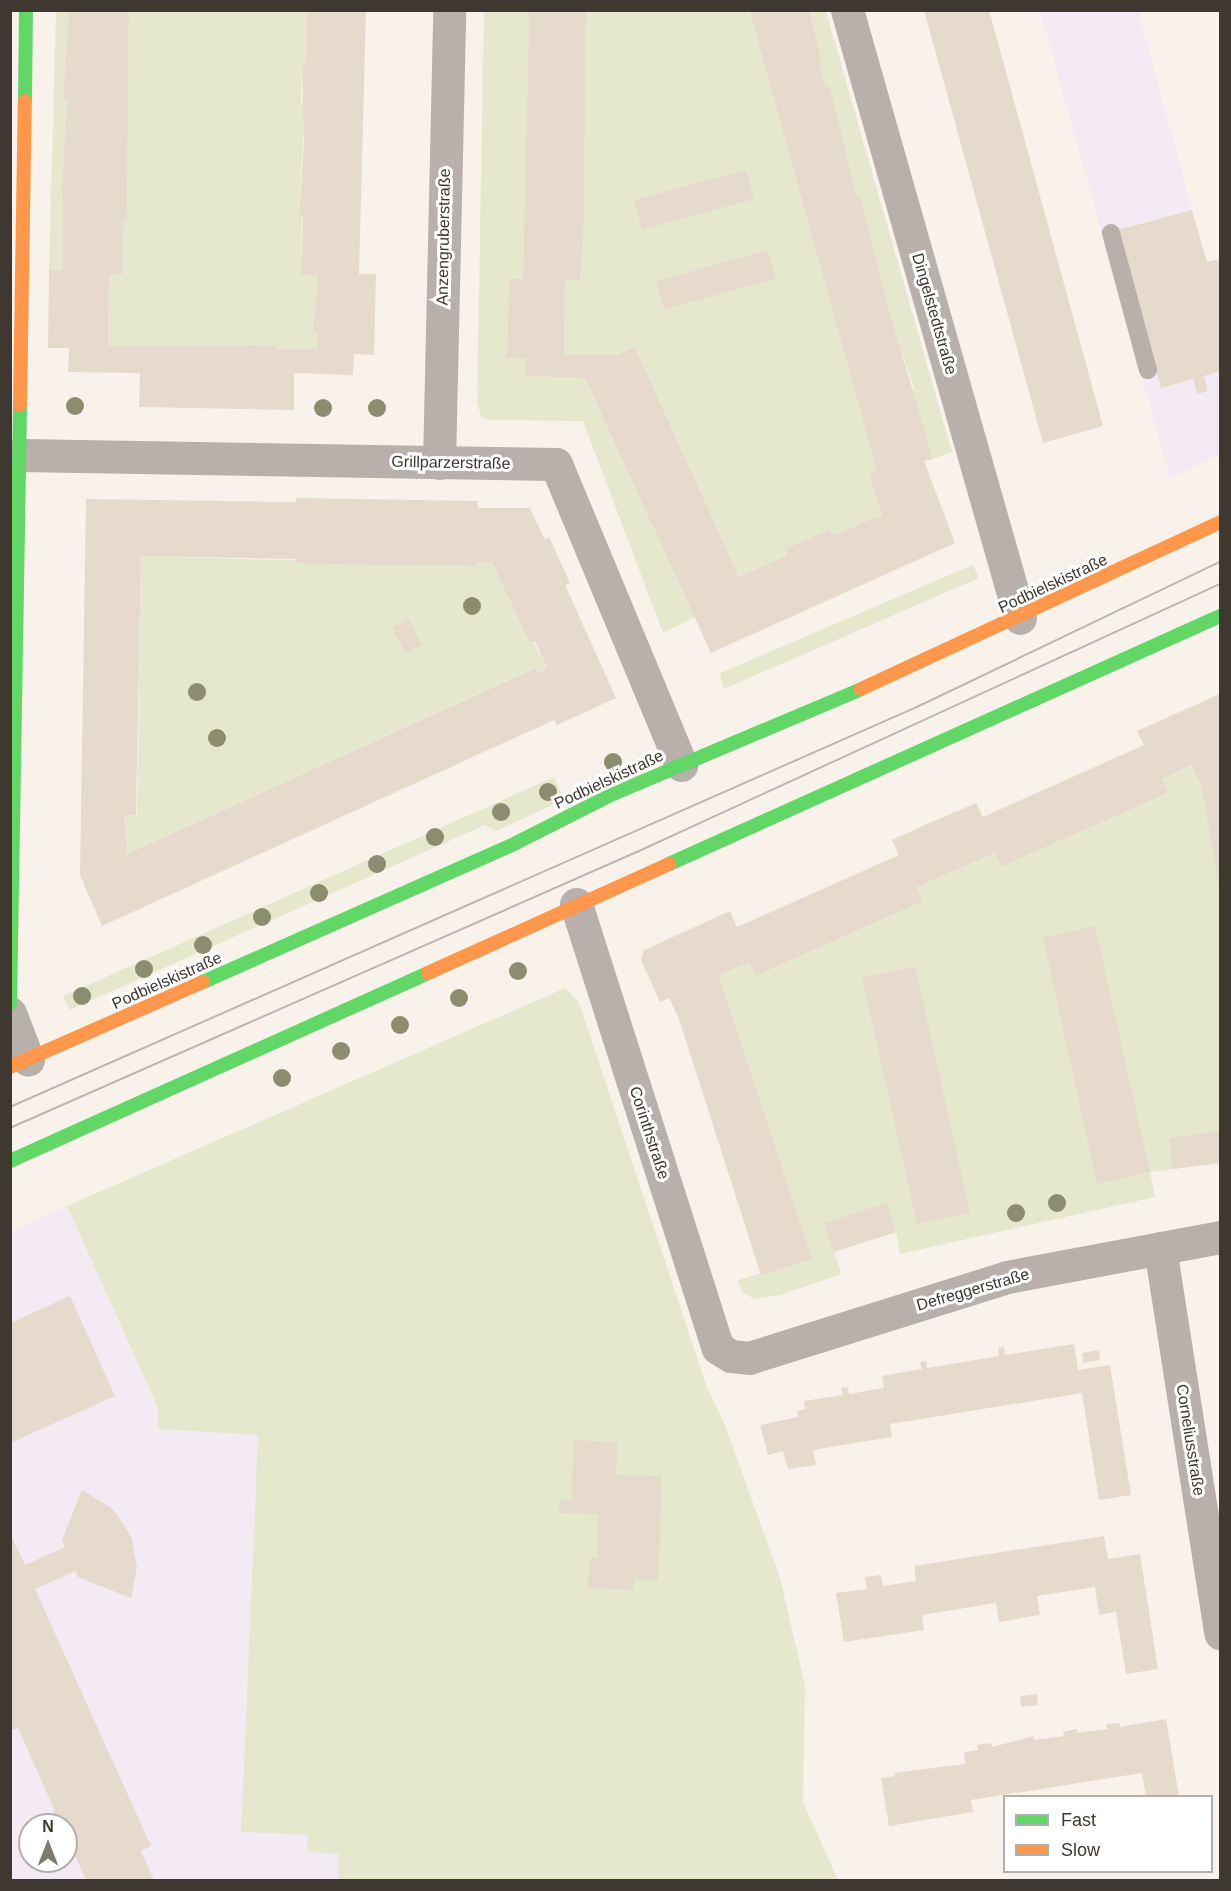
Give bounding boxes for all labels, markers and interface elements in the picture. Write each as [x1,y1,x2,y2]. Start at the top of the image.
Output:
street label: Anzengruberstraße [433,168,455,306]
street label: Dingelstedtstraße [907,251,961,377]
street label: Grillparzerstraße [391,452,511,474]
street label: Podbielskistraße [995,550,1111,618]
street label: Podbielskistraße [551,746,667,814]
street label: Podbielskistraße [109,948,225,1014]
street label: Corinthstraße [625,1084,673,1182]
street label: Defreggerstraße [914,1265,1032,1315]
street label: Corneliusstraße [1172,1383,1208,1497]
legend [1003,1795,1213,1873]
text: Fast [1061,1810,1096,1830]
north arrow [18,1813,78,1873]
text: N [42,1818,54,1835]
text: Slow [1061,1840,1100,1860]

